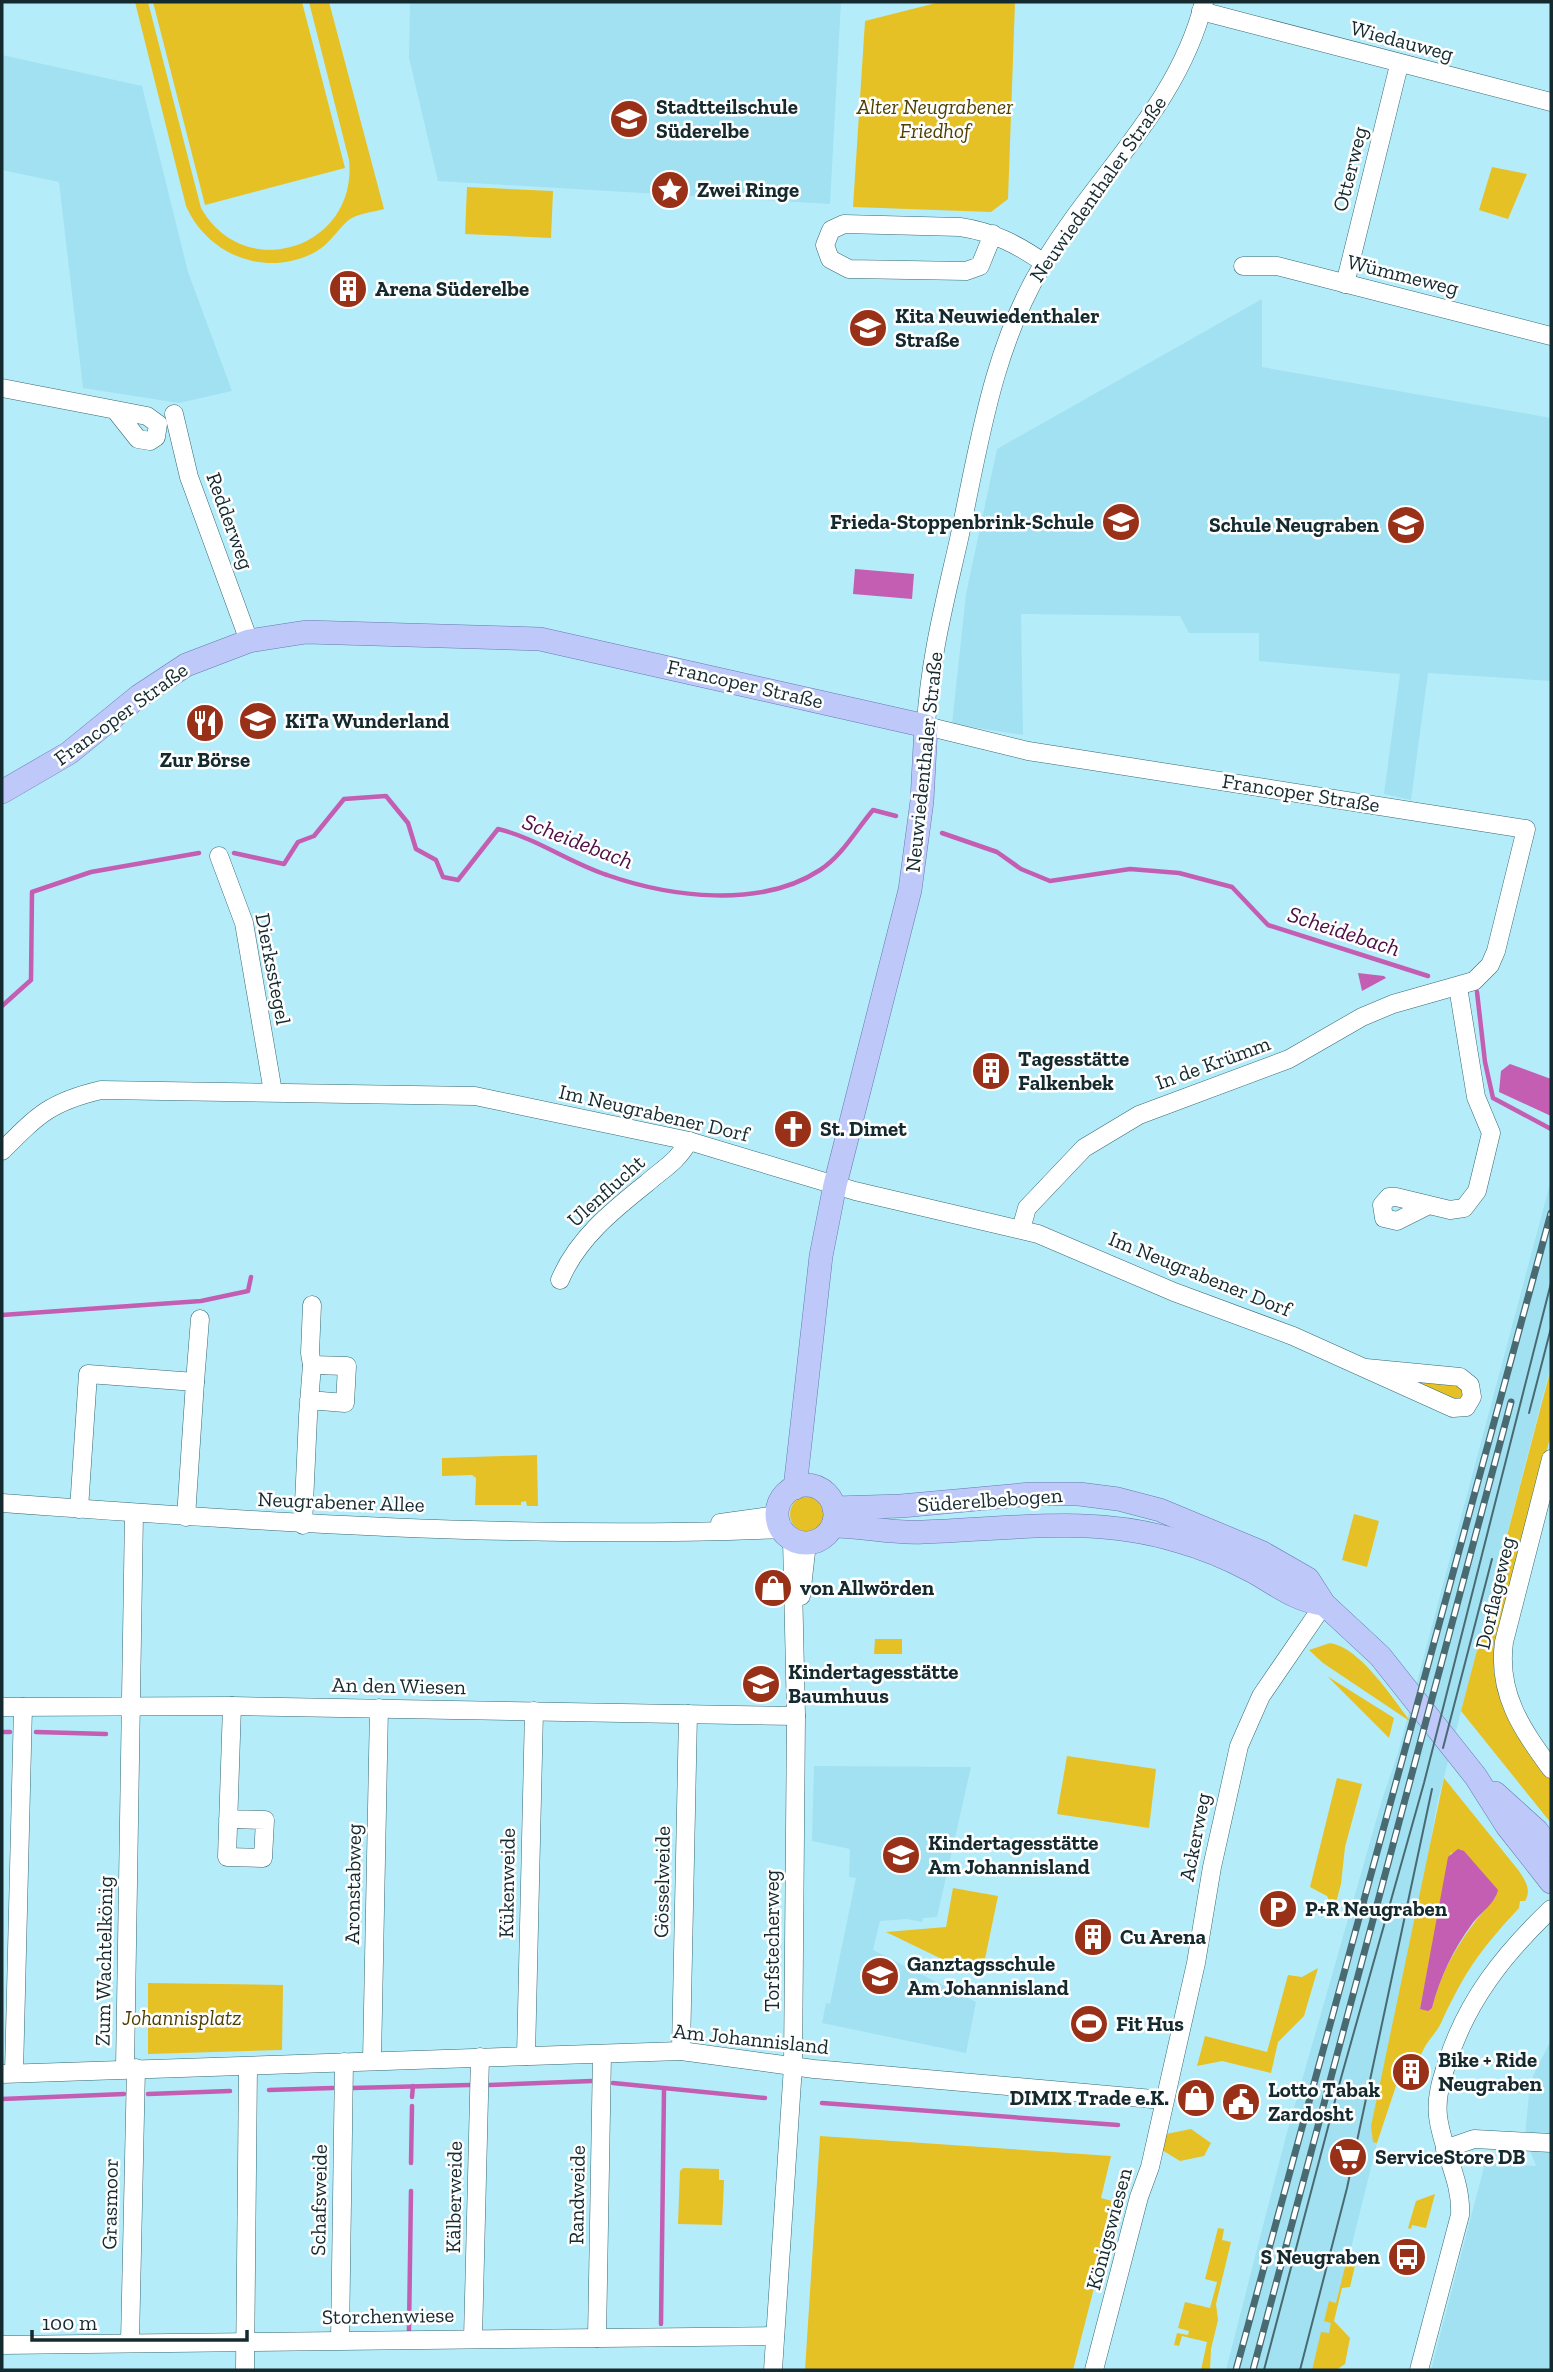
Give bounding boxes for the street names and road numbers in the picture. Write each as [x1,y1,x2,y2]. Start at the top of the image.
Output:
street label: Wiedauweg [1348,15,1457,66]
street label: Neuwiedenthaler Straße [1024,91,1171,287]
street label: Otterweg [1327,123,1372,214]
street label: Wümmeweg [1345,249,1462,301]
street label: Redderweg [201,469,260,573]
street label: Neuwiedenthaler Straße [899,650,948,873]
street label: Francoper Straße [665,653,826,714]
street label: Francoper Straße [49,657,193,771]
street label: Francoper Straße [1220,768,1382,817]
street label: Dierksstegel [250,911,297,1027]
street label: In de Krümm [1152,1030,1274,1095]
street label: Im Neugrabener Dorf [557,1078,753,1147]
street label: Ulenflucht [562,1149,650,1232]
street label: Im Neugrabener Dorf [1105,1226,1296,1322]
street label: Süderelbebogen [917,1482,1063,1517]
street label: Neugrabener Allee [257,1486,425,1517]
street label: Dorflageweg [1469,1534,1520,1652]
street label: An den Wiesen [332,1672,466,1699]
street label: Ackerweg [1174,1790,1215,1883]
street label: Aronstabweg [339,1823,366,1945]
street label: Gösselweide [648,1826,675,1938]
street label: Kükenweide [493,1828,520,1938]
street label: Torfstecherweg [759,1869,784,2012]
street label: Zum Wachtelkönig [90,1875,117,2046]
street label: Am Johannisland [672,2018,831,2059]
street label: Kälberweide [440,2141,467,2253]
street label: Schafsweide [305,2144,332,2256]
street label: Randweide [563,2145,590,2245]
street label: Grasmoor [96,2158,123,2250]
street label: Königswiesen [1080,2165,1137,2293]
street label: Storchenwiese [322,2302,455,2329]

